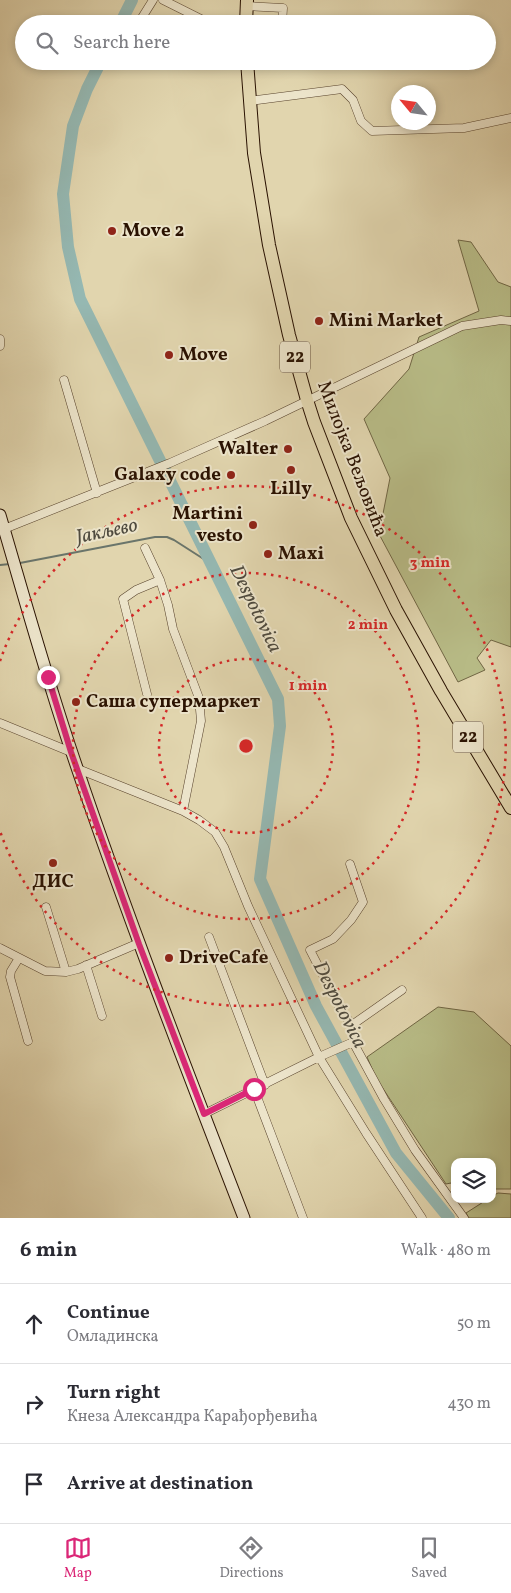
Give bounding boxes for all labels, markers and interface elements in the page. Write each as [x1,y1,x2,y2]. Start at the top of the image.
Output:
search box [15,15,496,70]
icon: search [33,29,61,57]
text: Search here [73,30,170,56]
north arrow [391,85,436,130]
place label: Move 2 [122,218,184,244]
marker: Move 2 [106,225,118,237]
place label: Mini Market [329,308,443,334]
marker: Mini Market [313,315,325,327]
place label: Move [179,342,228,368]
road number: 22 [280,342,310,372]
marker: Move [163,349,175,361]
street label: Милојка Вељовића [310,377,394,541]
place label: Walter [218,436,278,462]
marker: Walter [282,443,294,455]
place label: Galaxy code [114,462,221,488]
marker: Lilly [285,464,297,476]
marker: Galaxy code [225,469,237,481]
place label: Lilly [270,476,312,502]
place label: Martini vesto [172,501,243,549]
water label: Јакљево [72,512,140,553]
marker: Martini vesto [247,519,259,531]
place label: Maxi [278,541,324,567]
marker: Maxi [262,548,274,560]
text: 3 min [410,553,450,574]
water label: Despotovica [222,560,288,658]
text: 2 min [348,615,388,636]
route end [37,666,60,689]
text: 1 min [289,676,327,697]
place label: Саша супермаркет [86,689,261,715]
marker: Саша супермаркет [70,696,82,708]
road number: 22 [453,722,483,752]
centre of rings [237,737,255,755]
marker: ДИС [47,857,59,869]
place label: ДИС [32,869,74,895]
place label: DriveCafe [179,945,269,971]
marker: DriveCafe [163,952,175,964]
water label: Despotovica [305,956,373,1054]
route start [243,1078,266,1101]
map controls [451,1158,496,1203]
button: layers [451,1158,496,1203]
text: 6 min [20,1236,77,1265]
text: Walk · 480 m [401,1240,491,1262]
text: Continue [67,1300,150,1326]
icon: ahead [20,1310,48,1338]
text: 50 m [457,1313,491,1335]
text: Омладинска [67,1326,159,1348]
text: Turn right [67,1380,160,1406]
icon: right [20,1390,48,1418]
text: 430 m [447,1393,491,1415]
text: Кнеза Александра Карађорђевића [67,1406,318,1428]
icon: arrive [20,1470,48,1498]
text: Arrive at destination [67,1471,253,1497]
tab: Map [64,1534,92,1583]
tab: Directions [219,1534,284,1583]
tab: Saved [411,1534,447,1583]

